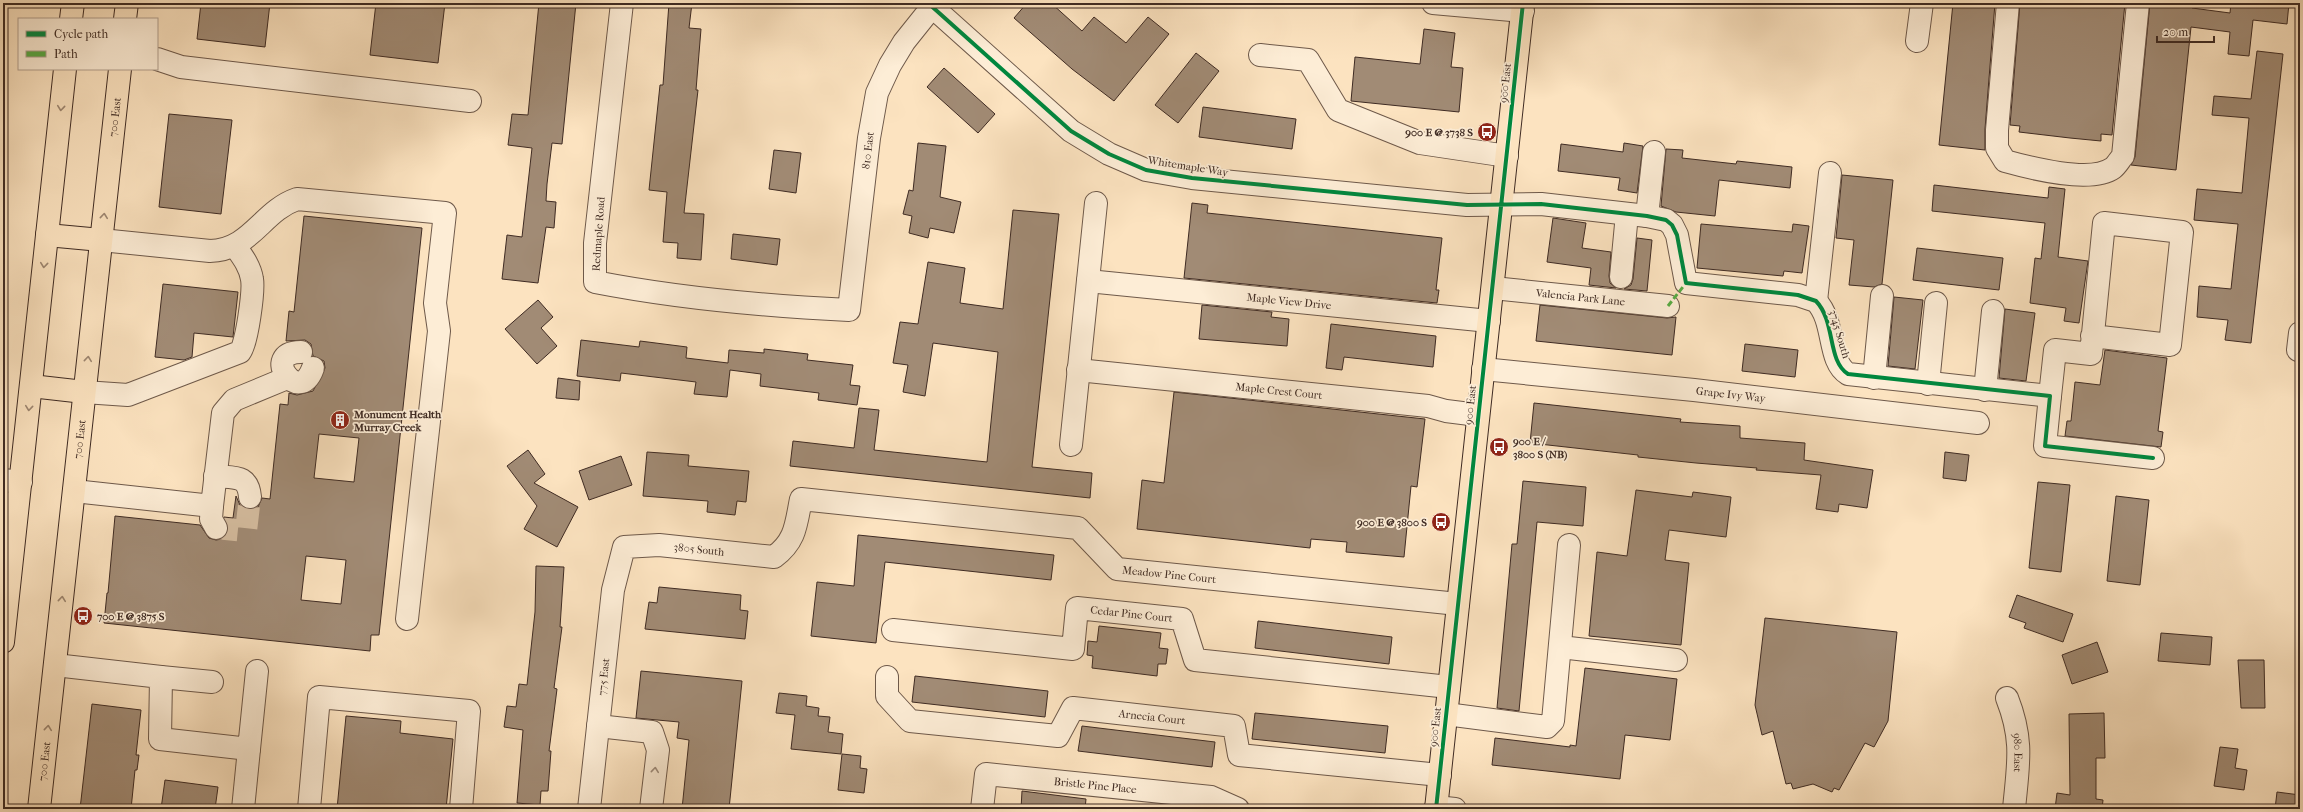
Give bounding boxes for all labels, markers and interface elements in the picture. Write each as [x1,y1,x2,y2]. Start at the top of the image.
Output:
legend [18,18,158,70]
scale bar [2157,18,2214,44]
text: 20 m [2163,25,2188,39]
text: Cycle path [54,27,109,41]
text: Path [54,47,78,61]
street label: 900 East [1497,62,1514,104]
street label: 700 East [107,97,124,138]
one-way arrow [57,105,66,111]
bus stop icon: 900 E @ 3738 S [1476,121,1498,143]
place label: 900 E @ 3738 S [1404,126,1473,139]
street label: 810 East [859,131,877,170]
street label: Whitemaple Way [1146,154,1230,179]
street label: Redmaple Road [589,195,608,272]
one-way arrow [99,212,108,219]
one-way arrow [40,262,49,268]
street label: Valencia Park Lane [1534,286,1626,309]
street label: Maple View Drive [1246,291,1332,312]
street label: 3745 South [1826,308,1853,361]
one-way arrow [83,356,92,362]
street label: Maple Crest Court [1235,380,1323,402]
street label: 900 East [1462,384,1479,426]
street label: Grape Ivy Way [1695,384,1767,405]
one-way arrow [24,405,33,411]
place label: Monument Health Murray Creek [353,408,442,434]
building icon: Monument Health Murray Creek [329,409,351,431]
street label: 700 East [71,419,89,460]
place label: 900 E / 3800 S (NB) [1512,435,1567,461]
bus stop icon: 900 E / 3800 S (NB) [1488,436,1510,458]
bus stop icon: 900 E @ 3800 S [1430,511,1452,533]
place label: 900 E @ 3800 S [1356,516,1427,529]
street label: 3805 South [673,541,726,559]
street label: Meadow Pine Court [1122,564,1217,586]
one-way arrow [57,596,66,602]
street label: Cedar Pine Court [1090,603,1173,625]
bus stop icon: 700 E @ 3875 S [72,605,94,627]
place label: 700 E @ 3875 S [96,610,165,623]
street label: 775 East [595,657,612,696]
street label: 900 East [1427,706,1444,748]
street label: Arnecia Court [1117,707,1186,728]
one-way arrow [43,725,52,732]
street label: 980 East [2010,732,2024,773]
street label: 700 East [36,741,53,782]
one-way arrow [651,767,660,773]
street label: Bristle Pine Place [1053,775,1138,796]

